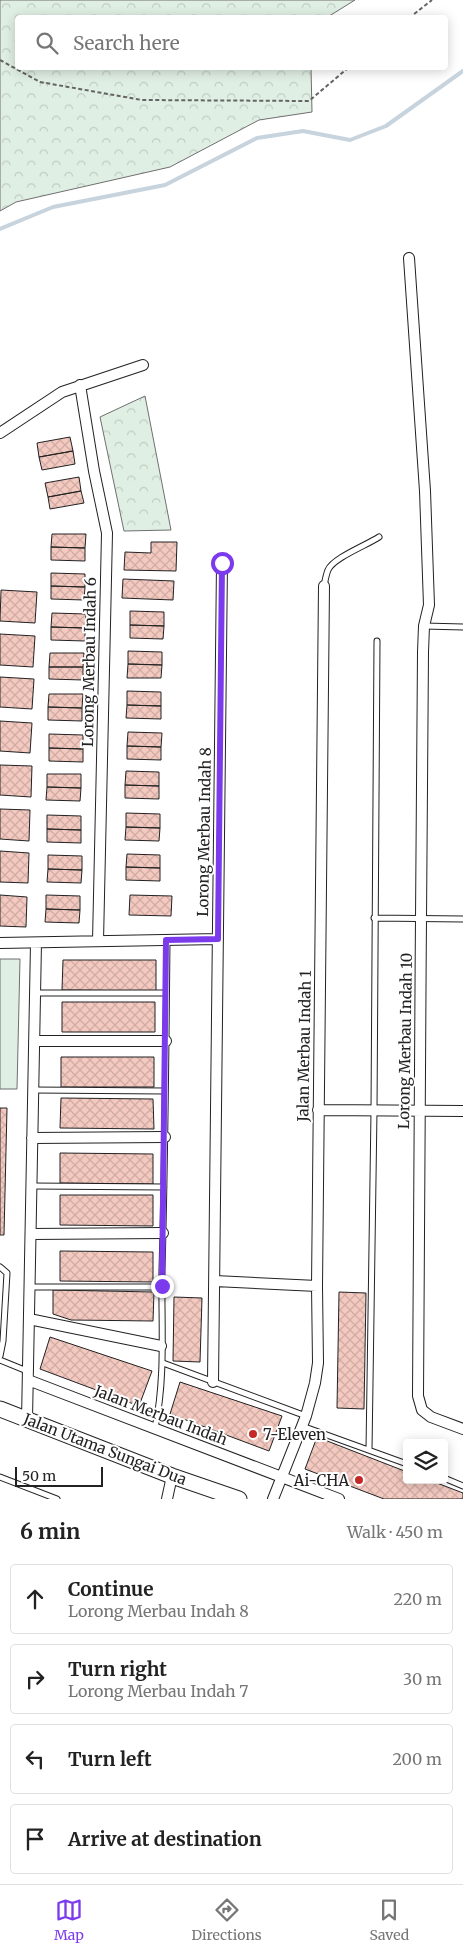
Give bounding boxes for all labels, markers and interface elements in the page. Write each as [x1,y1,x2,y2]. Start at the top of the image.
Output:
search box [15,15,448,70]
icon: search [33,29,61,57]
text: Search here [73,31,180,55]
route start [211,552,234,575]
street label: Lorong Merbau Indah 6 [78,577,100,747]
street label: Lorong Merbau Indah 8 [193,747,215,917]
street label: Lorong Merbau Indah 10 [394,953,416,1129]
street label: Jalan Merbau Indah 1 [293,970,315,1123]
route end [151,1275,174,1298]
street label: Jalan Merbau Indah [91,1381,230,1449]
street label: Jalan Utama Sungai Dua [20,1409,189,1489]
place label: 7-Eleven [263,1425,326,1444]
marker: 7-Eleven [247,1428,259,1440]
map controls [403,1439,448,1484]
button: layers [403,1439,448,1484]
scale bar [15,1464,102,1487]
text: 50 m [22,1467,56,1485]
place label: Ai-CHA [293,1471,349,1490]
marker: Ai-CHA [353,1474,365,1486]
text: 6 min [20,1518,80,1545]
text: Walk · 450 m [347,1522,443,1542]
text: Continue [68,1577,154,1601]
icon: ahead [21,1585,49,1613]
text: 220 m [394,1589,442,1609]
text: Lorong Merbau Indah 8 [68,1601,249,1621]
text: Turn right [68,1657,167,1681]
icon: right [21,1665,49,1693]
text: 30 m [403,1669,442,1689]
text: Lorong Merbau Indah 7 [68,1681,248,1701]
icon: left [21,1745,49,1773]
text: Turn left [68,1747,152,1771]
text: 200 m [392,1749,442,1769]
icon: arrive [21,1825,49,1853]
text: Arrive at destination [68,1827,262,1851]
tab: Map [54,1896,84,1944]
tab: Directions [192,1896,262,1944]
tab: Saved [369,1896,409,1944]

